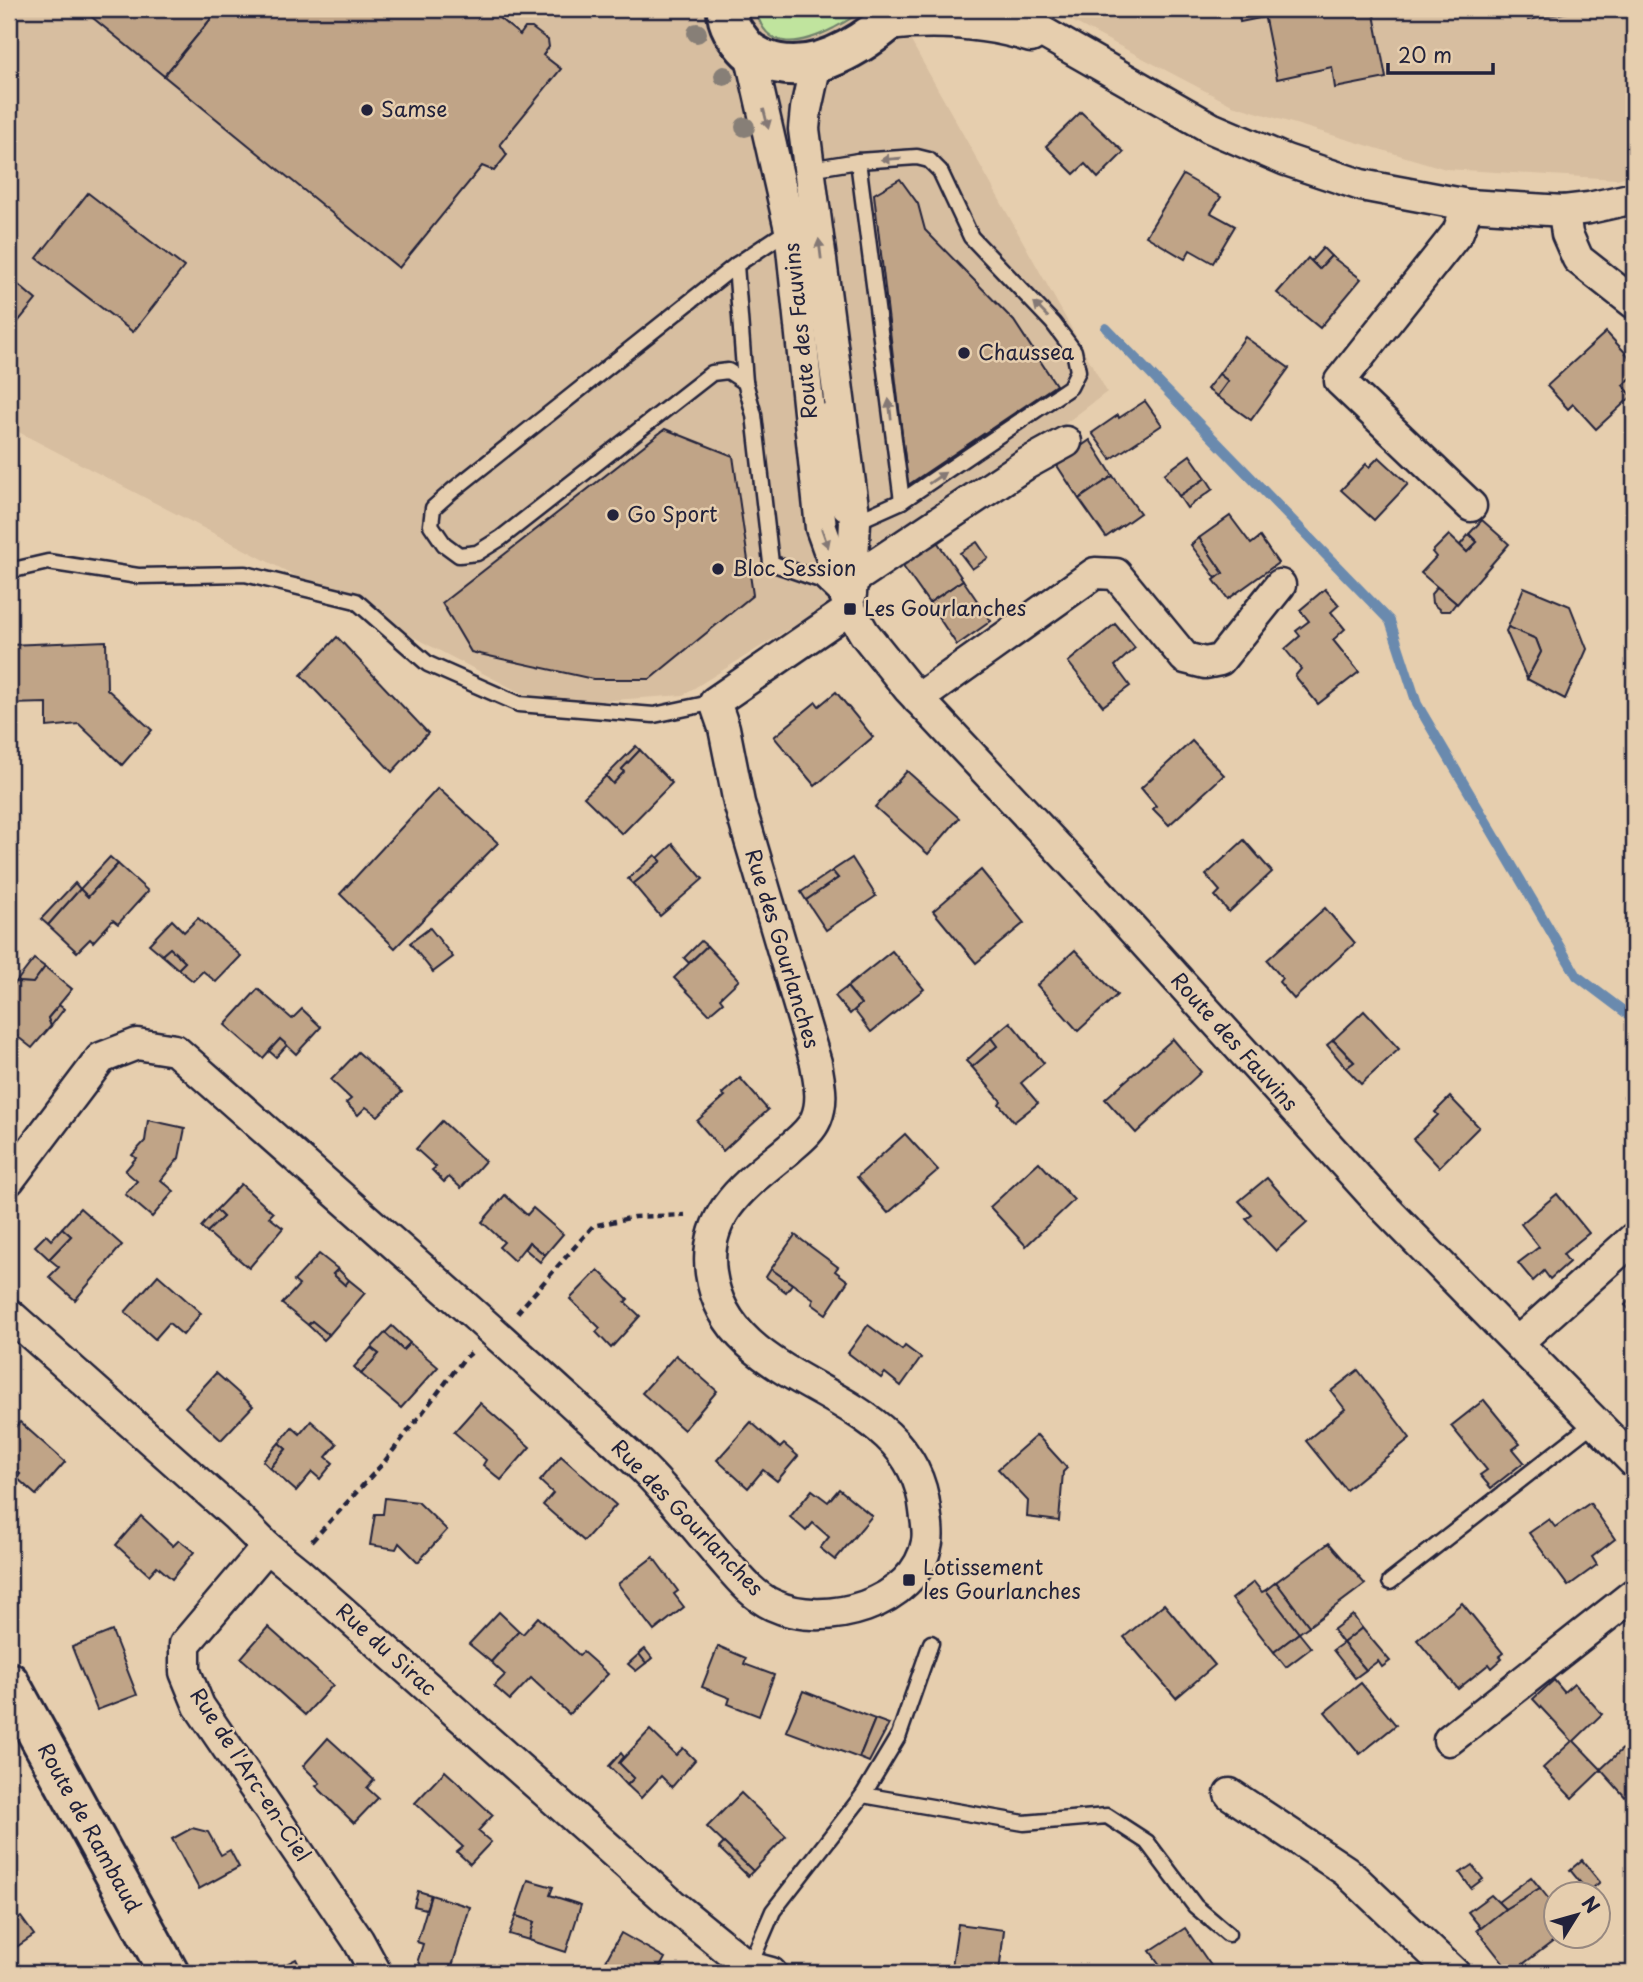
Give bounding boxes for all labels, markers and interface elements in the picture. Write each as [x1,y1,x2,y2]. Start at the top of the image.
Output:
scale bar [1388,32,1492,76]
text: 20 m [1398,38,1452,70]
place label: Samse [381,92,447,124]
marker: Samse [359,102,375,118]
one-way arrow [761,109,772,131]
one-way arrow [880,154,902,165]
one-way arrow [815,238,826,260]
street label: Route des Fauvins [774,241,824,421]
one-way arrow [1033,302,1049,319]
place label: Chaussea [978,335,1074,367]
marker: Chaussea [956,345,972,361]
one-way arrow [884,398,895,420]
one-way arrow [927,471,947,484]
place label: Go Sport [627,497,718,529]
marker: Go Sport [605,507,621,523]
one-way arrow [820,528,831,549]
place label: Bloc Session [732,551,856,583]
marker: Bloc Session [710,561,726,577]
place label: Les Gourlanches [864,591,1026,623]
marker: Les Gourlanches [842,601,858,617]
street label: Rue des Gourlanches [738,845,829,1052]
street label: Route des Fauvins [1164,964,1307,1117]
street label: Rue des Gourlanches [605,1431,772,1602]
place label: Lotissement les Gourlanches [923,1550,1081,1606]
marker: Lotissement les Gourlanches [901,1572,917,1588]
street label: Rue du Sirac [330,1594,445,1703]
street label: Rue de l'Arc-en-Ciel [183,1681,320,1867]
street label: Route de Rambaud [31,1736,151,1918]
north arrow [1542,1881,1612,1951]
text: N [1576,1890,1607,1919]

